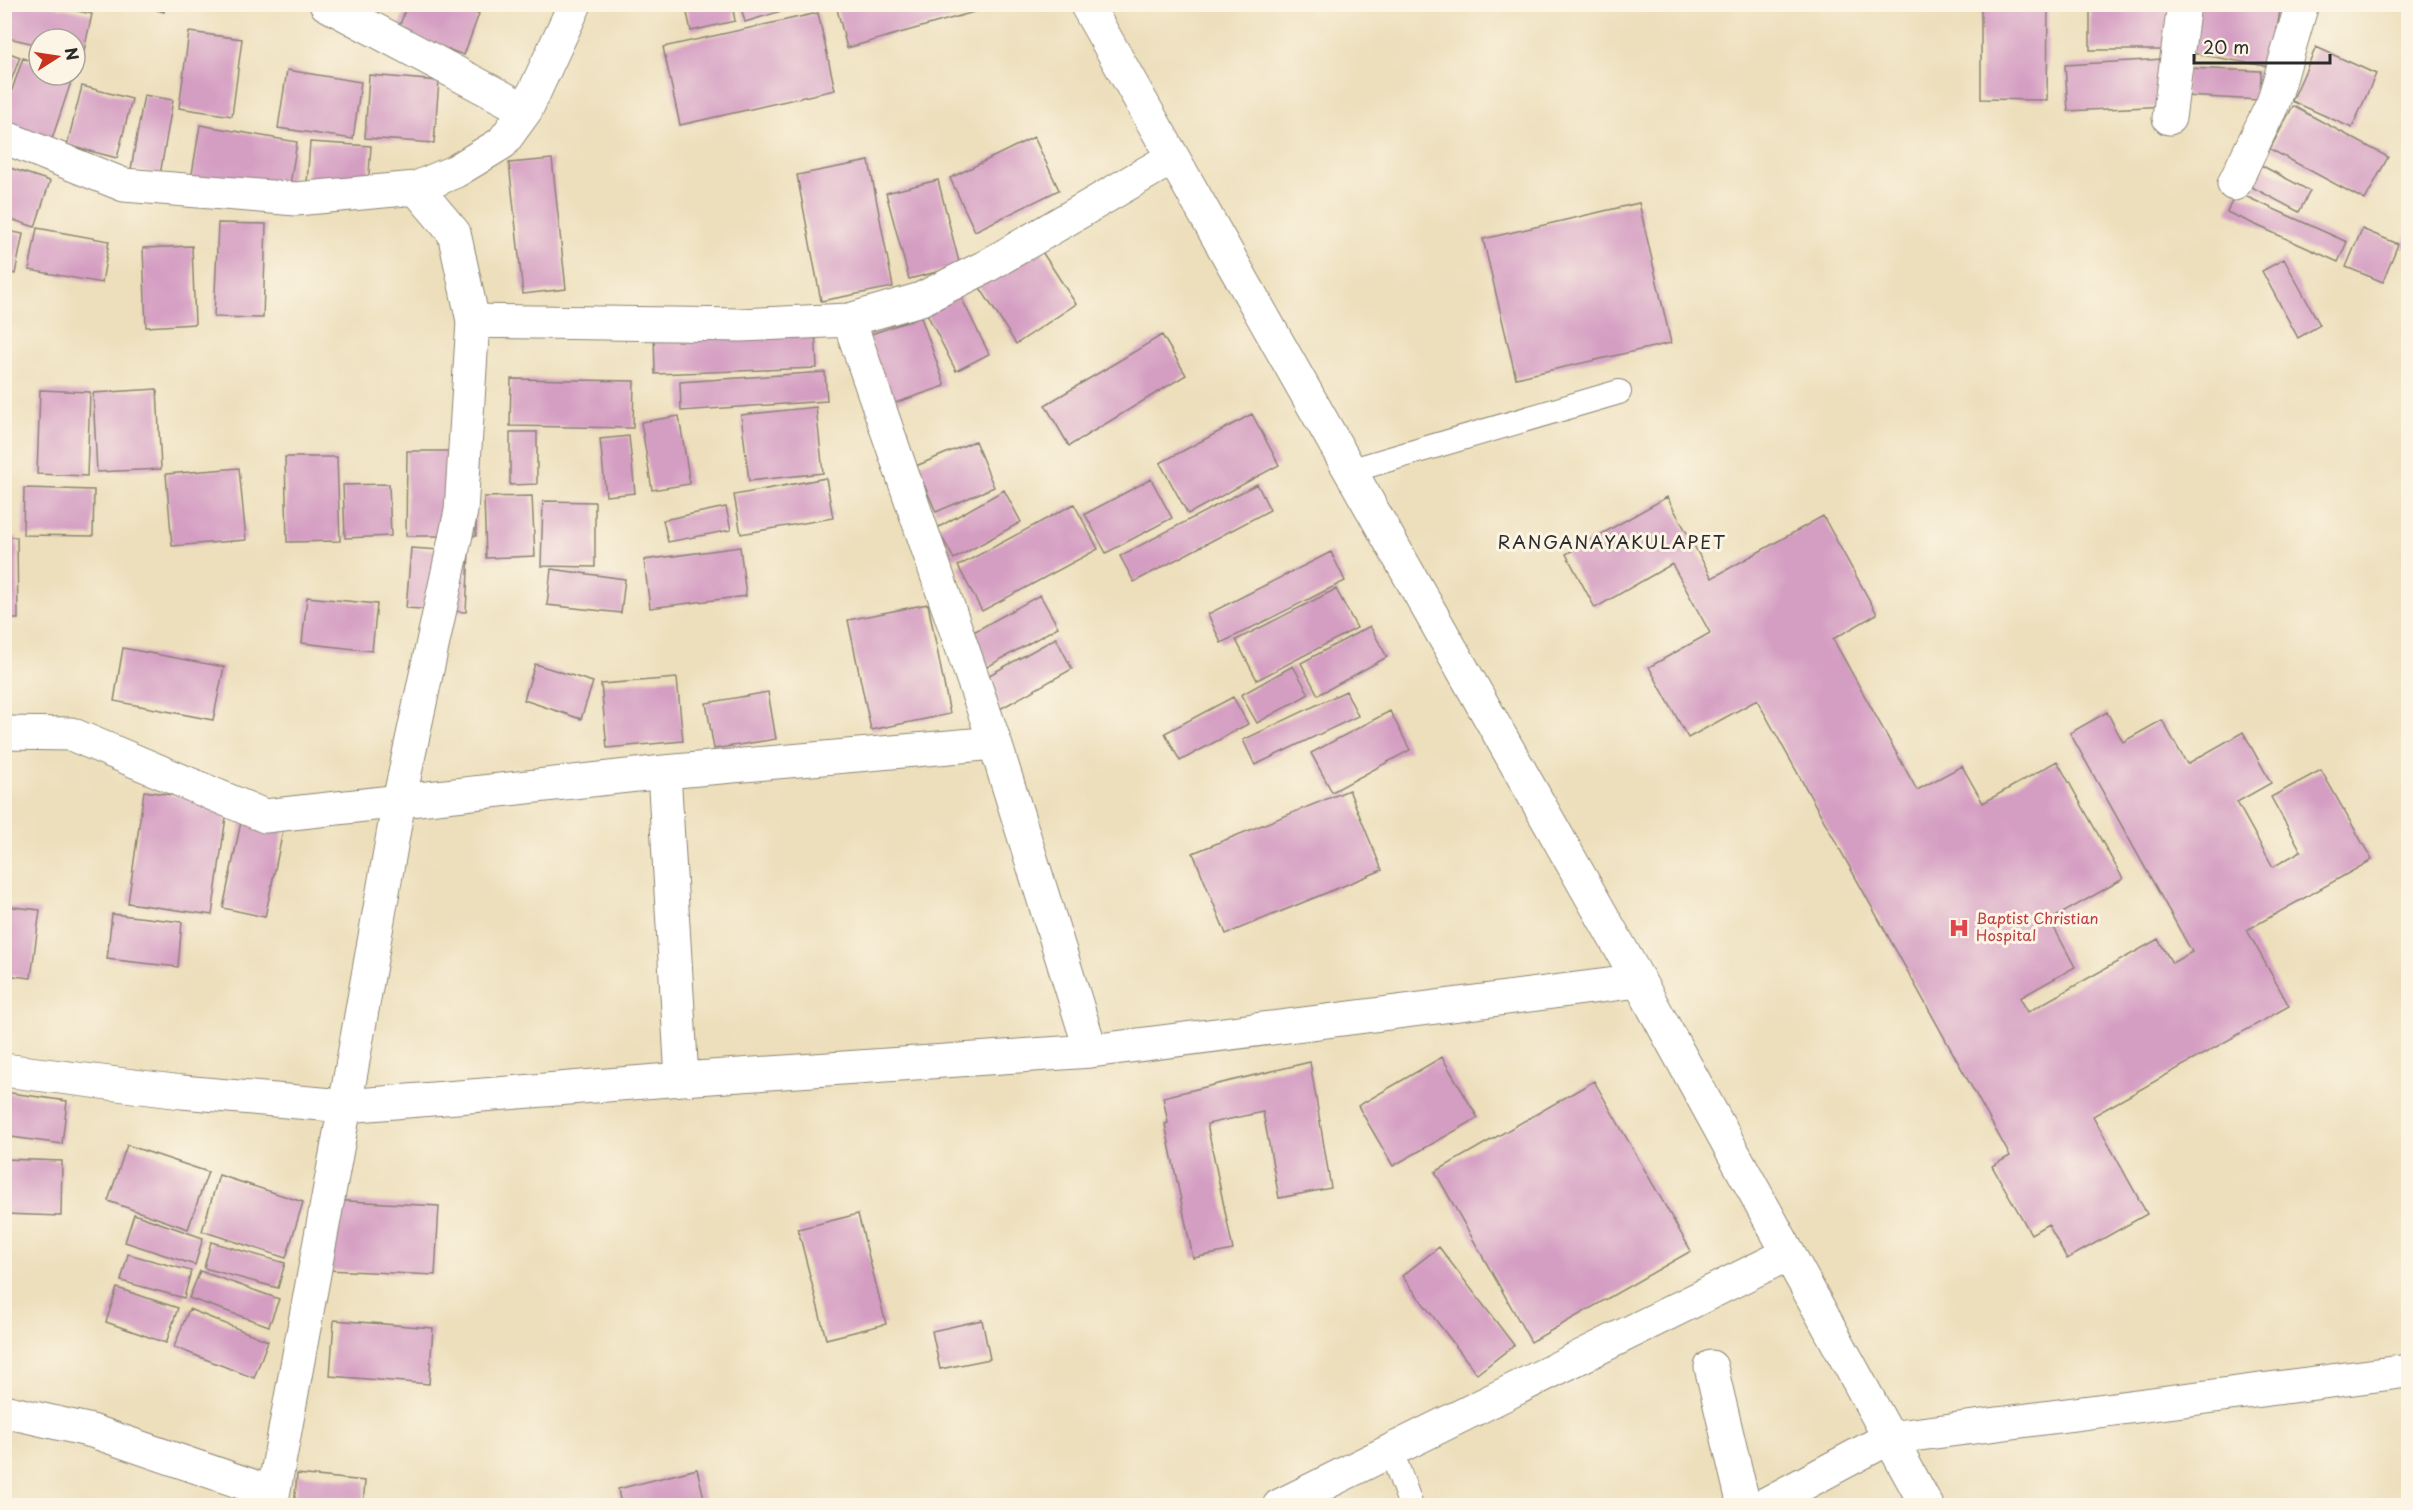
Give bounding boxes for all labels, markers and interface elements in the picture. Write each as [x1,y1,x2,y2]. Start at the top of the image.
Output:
north arrow [27,27,87,87]
scale bar [2194,27,2330,65]
text: 20 m [2203,33,2249,60]
text: N [60,45,86,62]
district label: RANGANAYAKULAPET [1498,528,1726,555]
place label: Baptist Christian Hospital [1976,906,2099,946]
hospital icon: Baptist Christian Hospital [1947,916,1971,940]

